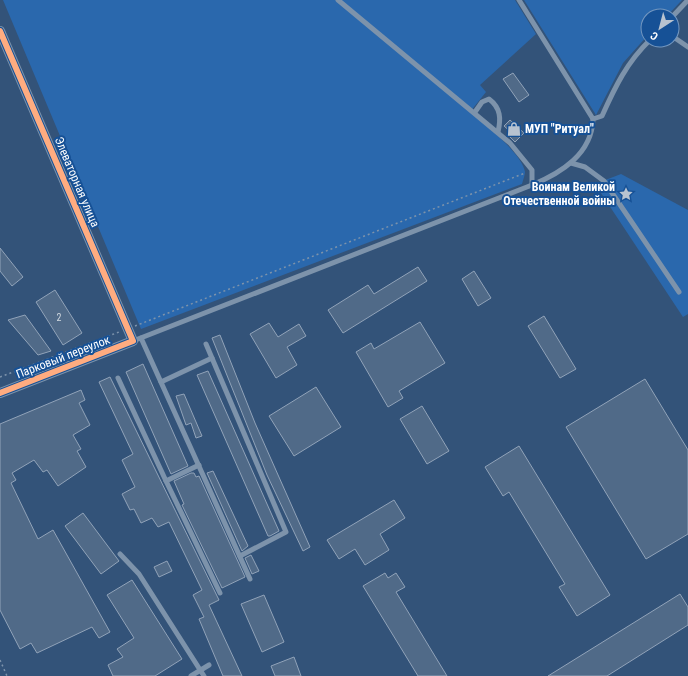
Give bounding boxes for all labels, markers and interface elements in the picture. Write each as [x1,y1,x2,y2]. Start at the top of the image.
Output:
north arrow [640,8,680,48]
text: С [648,29,661,43]
shop icon: МУП "Ритуал" [506,121,522,137]
place label: МУП "Ритуал" [525,122,594,136]
street label: Элеваторная улица [52,135,102,229]
place label: Воинам Великой Отечественной войны [503,180,615,208]
place icon: Воинам Великой Отечественной войны [618,186,634,202]
house number: 2 [57,312,62,323]
street label: Парковый переулок [14,333,112,381]

